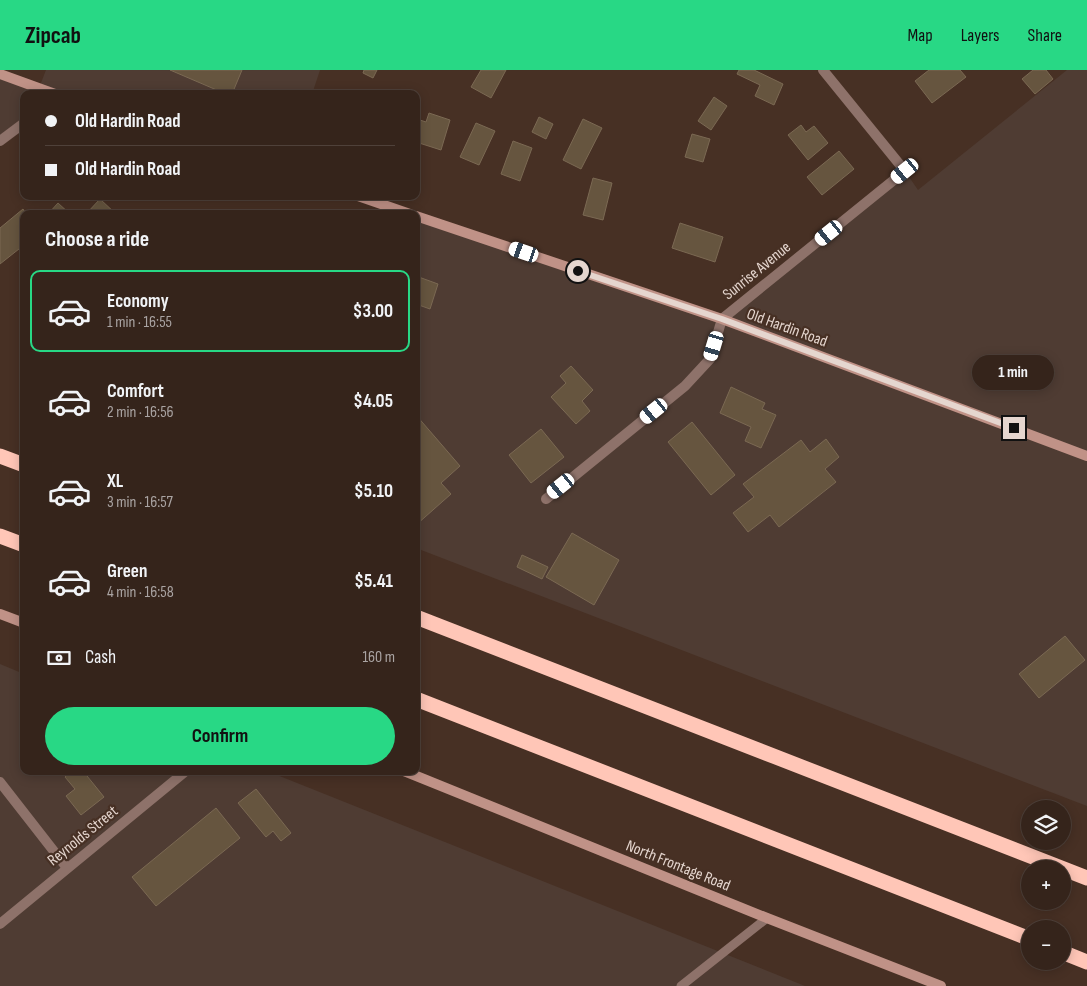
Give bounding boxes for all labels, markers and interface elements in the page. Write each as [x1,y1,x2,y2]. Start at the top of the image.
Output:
text: Zipcab [25,21,81,50]
text: Map [908,25,933,46]
text: Layers [961,25,1000,46]
text: Share [1028,25,1062,46]
text: Old Hardin Road [75,110,181,133]
car [888,156,921,186]
text: Old Hardin Road [75,158,181,181]
car [812,218,845,248]
text: Choose a ride [45,226,149,253]
street label: Sunrise Avenue [719,238,795,304]
car [507,240,540,264]
route start [567,260,589,282]
icon: car [47,289,92,334]
text: Economy [107,290,169,313]
text: $3.00 [353,300,393,323]
street label: Old Hardin Road [744,305,830,351]
text: 1 min · 16:55 [107,313,172,332]
car [702,329,725,363]
callout: 1 min [973,356,1055,390]
text: 1 min [998,363,1028,382]
icon: car [47,379,92,424]
text: Comfort [107,380,164,403]
text: $4.05 [353,390,393,413]
car [637,396,670,426]
text: 2 min · 16:56 [107,403,174,422]
route end [1003,417,1025,439]
icon: car [47,469,92,514]
text: XL [107,470,123,493]
car [544,471,577,501]
text: $5.10 [354,480,393,503]
text: 3 min · 16:57 [107,493,173,512]
icon: car [47,559,92,604]
text: Green [107,560,147,583]
text: $5.41 [354,570,393,593]
text: 4 min · 16:58 [107,583,174,602]
icon: cash [45,644,73,672]
text: Cash [85,646,116,669]
text: 160 m [362,648,395,667]
button: Confirm [45,707,395,765]
map controls [1021,800,1071,970]
button: layers [1021,800,1071,850]
street label: Reynolds Street [44,802,122,870]
street label: North Frontage Road [623,836,733,896]
button: + [1021,860,1071,910]
button: − [1021,920,1071,970]

